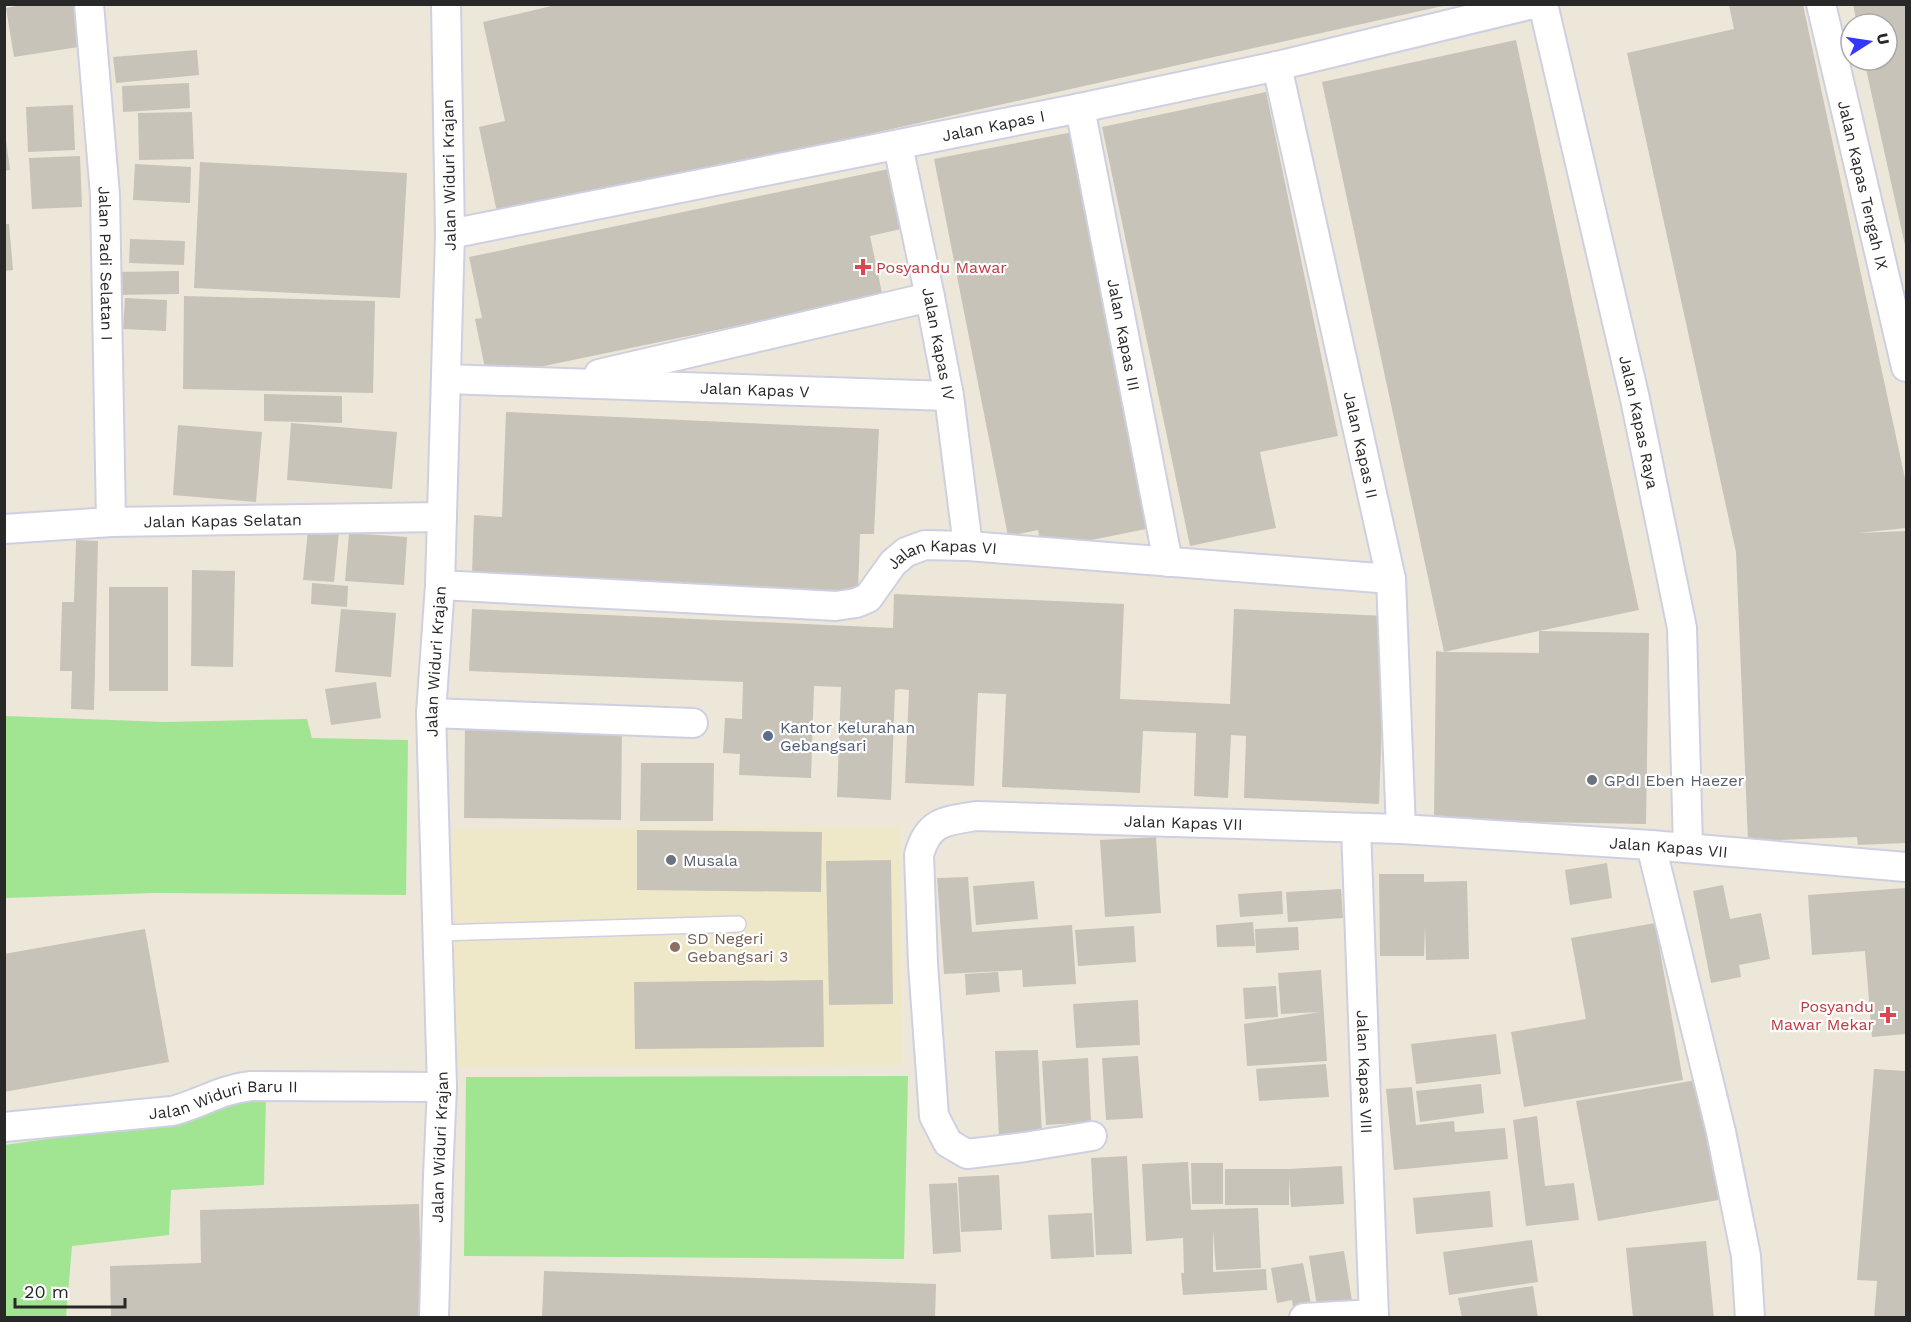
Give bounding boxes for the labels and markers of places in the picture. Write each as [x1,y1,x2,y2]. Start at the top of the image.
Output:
marker: Posyandu Mawar [854,258,872,276]
place label: Posyandu Mawar [876,258,1007,277]
place label: Kantor Kelurahan Gebangsari [780,718,915,755]
marker: Kantor Kelurahan Gebangsari [761,729,775,743]
place label: GPdI Eben Haezer [1604,771,1745,790]
marker: GPdI Eben Haezer [1585,773,1599,787]
place label: Musala [683,851,738,870]
marker: Musala [664,853,678,867]
place label: SD Negeri Gebangsari 3 [687,929,788,966]
marker: SD Negeri Gebangsari 3 [668,940,682,954]
place label: Posyandu Mawar Mekar [1770,997,1874,1034]
marker: Posyandu Mawar Mekar [1879,1006,1897,1024]

